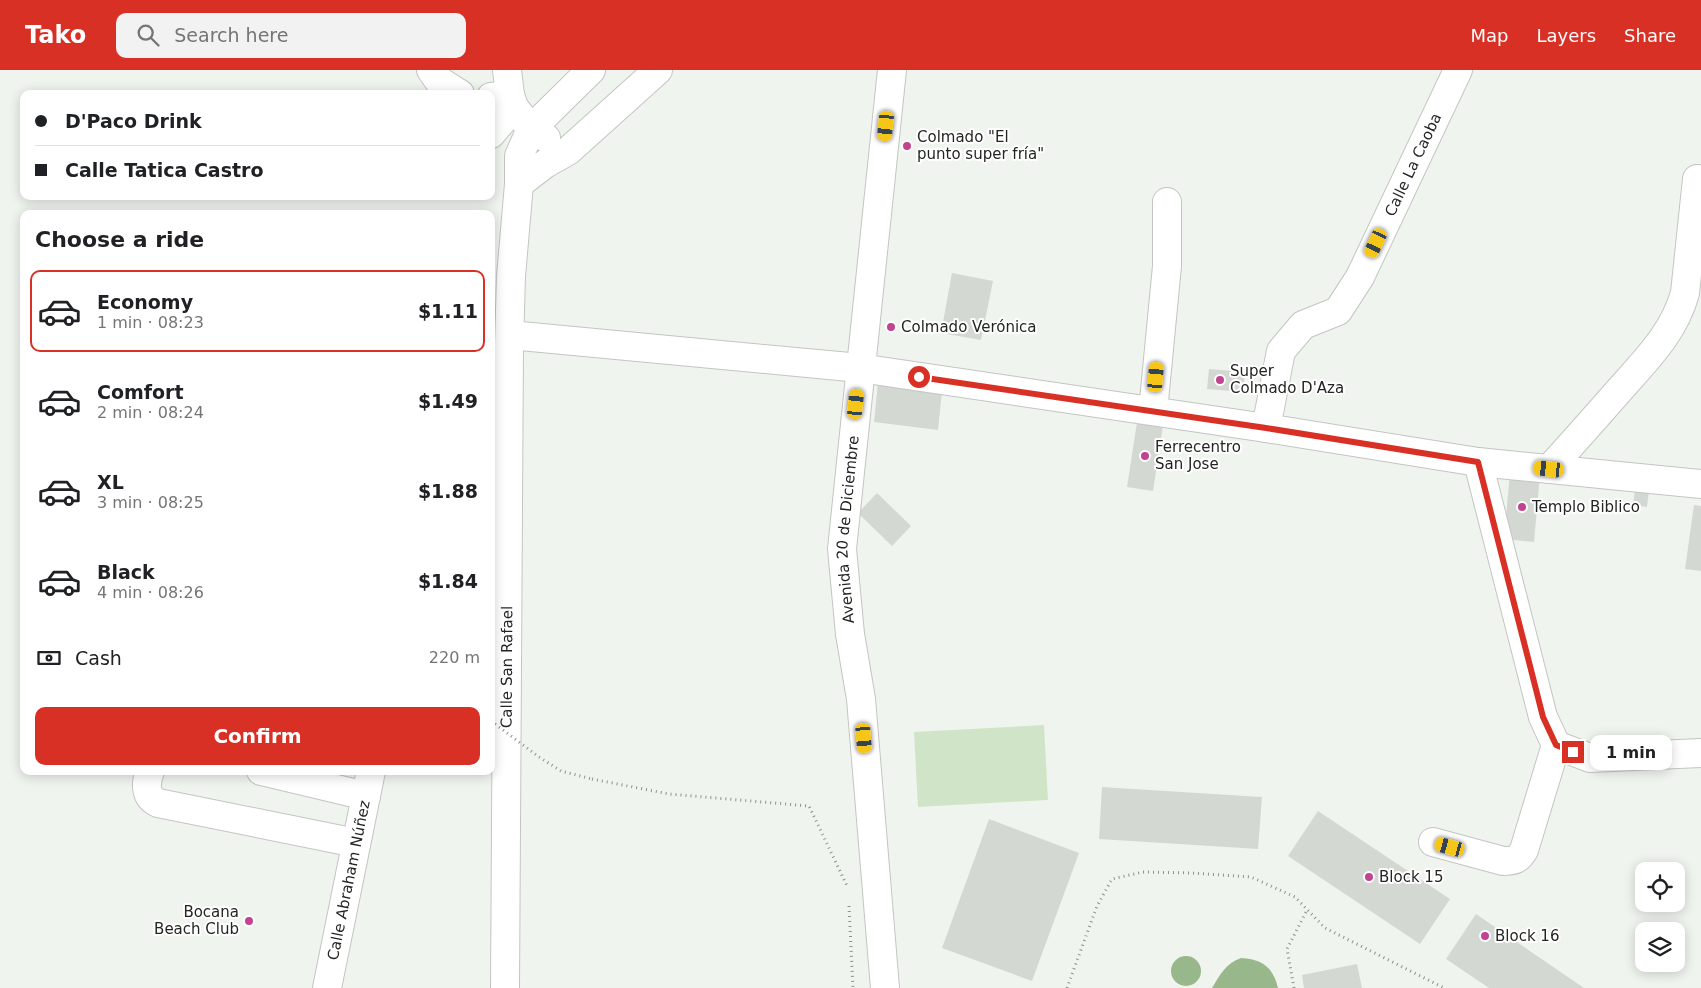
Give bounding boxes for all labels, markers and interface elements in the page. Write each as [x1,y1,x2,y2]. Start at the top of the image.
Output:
search box [116,13,466,58]
text: Tako [25,21,86,49]
icon: search [134,21,162,49]
text: Search here [174,24,288,46]
text: Map [1470,25,1508,46]
text: Layers [1536,25,1596,46]
text: Share [1624,25,1676,46]
text: D'Paco Drink [65,110,202,132]
car [876,110,895,142]
street label: Calle La Caoba [1381,110,1445,219]
place label: Colmado "El punto super fría" [917,128,1044,163]
marker: Colmado "El punto super fría" [901,140,913,152]
text: Calle Tatica Castro [65,159,264,181]
car [1362,226,1389,260]
text: Choose a ride [35,227,204,252]
icon: car [37,289,82,334]
text: Economy [97,291,193,313]
text: $1.11 [418,300,478,322]
text: 1 min · 08:23 [97,313,204,332]
place label: Colmado Verónica [901,318,1037,336]
marker: Colmado Verónica [885,321,897,333]
car [1147,361,1164,393]
place label: Super Colmado D'Aza [1230,362,1344,397]
route start [908,366,930,388]
marker: Super Colmado D'Aza [1214,374,1226,386]
icon: car [37,379,82,424]
text: Comfort [97,381,184,403]
car [846,388,865,420]
text: $1.49 [418,390,478,412]
text: 2 min · 08:24 [97,403,204,422]
street label: Avenida 20 de Diciembre [833,435,863,624]
place label: Ferrecentro San Jose [1155,438,1241,473]
marker: Ferrecentro San Jose [1139,450,1151,462]
car [1533,460,1564,478]
icon: car [37,469,82,514]
text: XL [97,471,124,493]
text: $1.88 [418,480,478,502]
text: 3 min · 08:25 [97,493,204,512]
place label: Templo Biblico [1531,498,1640,516]
marker: Templo Biblico [1516,501,1528,513]
icon: car [37,559,82,604]
text: Black [97,561,155,583]
text: $1.84 [418,570,478,592]
text: 4 min · 08:26 [97,583,204,602]
street label: Calle San Rafael [498,606,516,728]
icon: cash [35,644,63,672]
text: Cash [75,647,122,669]
text: 220 m [429,648,480,667]
button: Confirm [35,707,480,765]
car [855,722,872,754]
callout: 1 min [1590,734,1673,770]
route end [1562,741,1584,763]
text: 1 min [1606,743,1656,762]
street label: Calle Abraham Núñez [324,799,374,962]
car [1433,836,1466,858]
map controls [1635,862,1685,972]
button: locate [1635,862,1685,912]
place label: Block 15 [1379,868,1443,886]
marker: Block 15 [1363,871,1375,883]
place label: Bocana Beach Club [154,903,239,938]
marker: Bocana Beach Club [243,915,255,927]
button: layers [1635,922,1685,972]
place label: Block 16 [1495,927,1559,945]
marker: Block 16 [1479,930,1491,942]

